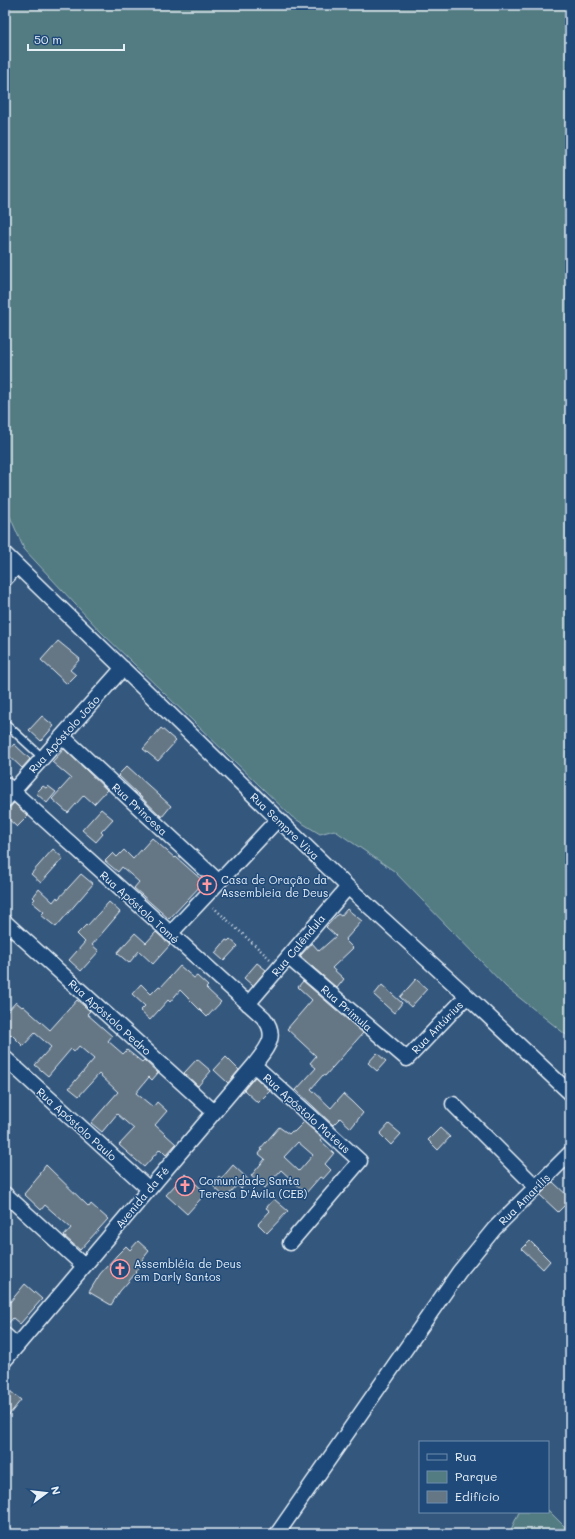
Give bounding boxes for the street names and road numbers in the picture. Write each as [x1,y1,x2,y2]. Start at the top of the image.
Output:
street label: Rua Apóstolo João [25,692,103,776]
street label: Rua Princesa [109,779,171,839]
street label: Rua Sempre Viva [247,789,323,863]
street label: Rua Apóstolo Tomé [97,867,183,947]
street label: Rua Calêndula [268,911,328,979]
street label: Rua Apóstolo Pedro [65,976,155,1058]
street label: Rua Prímula [318,981,376,1035]
street label: Rua Antúrius [408,997,466,1057]
street label: Rua Apóstolo Mateus [260,1070,354,1156]
street label: Rua Apóstolo Paulo [34,1084,121,1164]
street label: Avenida da Fé [112,1163,172,1231]
street label: Rua Amarílis [495,1170,553,1228]

